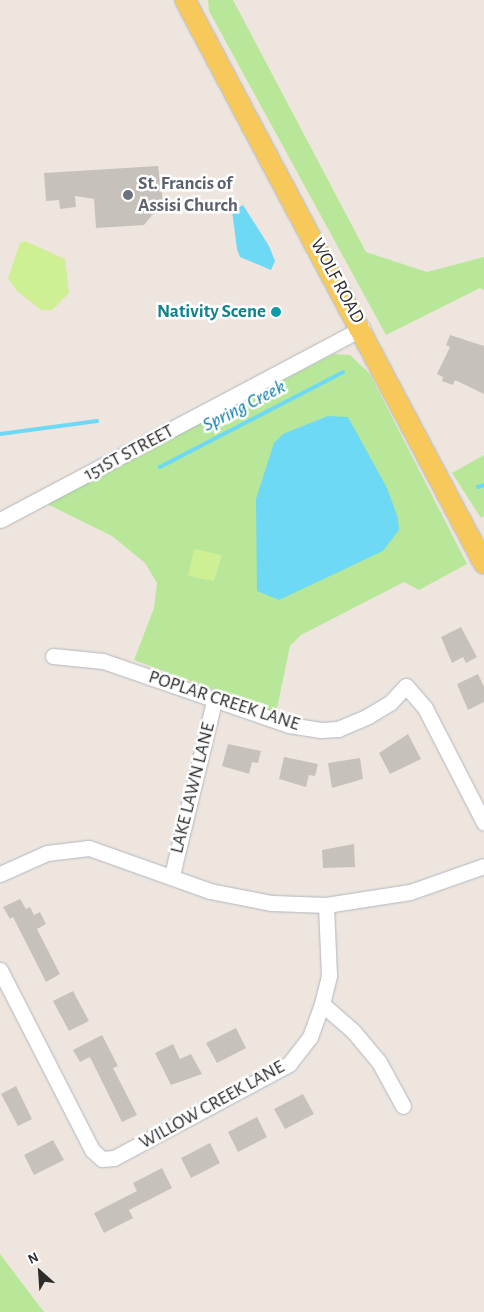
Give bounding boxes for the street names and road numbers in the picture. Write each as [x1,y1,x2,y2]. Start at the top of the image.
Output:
street label: WOLF ROAD [305,234,369,328]
street label: 151ST STREET [80,420,178,486]
street label: POPLAR CREEK LANE [145,666,303,736]
street label: LAKE LAWN LANE [166,720,220,856]
street label: WILLOW CREEK LANE [135,1056,289,1154]

